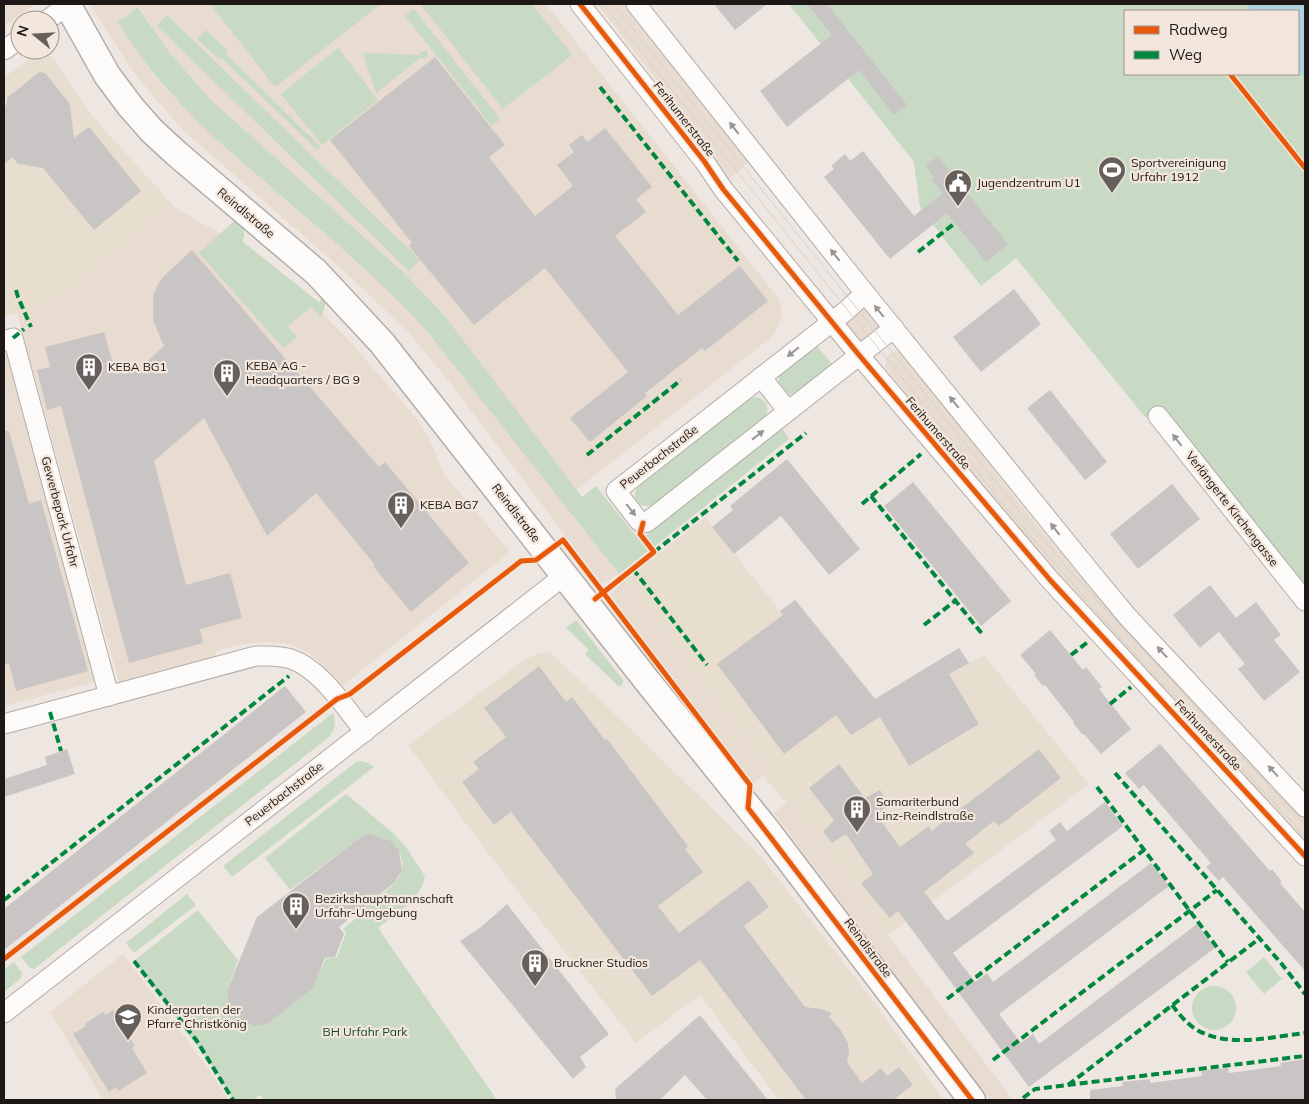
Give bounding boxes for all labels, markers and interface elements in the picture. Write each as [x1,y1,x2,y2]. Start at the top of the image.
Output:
north arrow [10,10,60,60]
legend [1124,10,1299,75]
text: Radweg [1169,20,1227,39]
text: N [12,23,33,39]
text: Weg [1169,45,1202,64]
street label: Ferihumerstraße [650,78,718,159]
one-way arrow [729,121,739,135]
sports icon: Sportvereinigung Urfahr 1912 [1097,155,1127,194]
place label: Sportvereinigung Urfahr 1912 [1131,155,1226,184]
public building icon: Jugendzentrum U1 [943,168,973,207]
place label: Jugendzentrum U1 [977,175,1081,190]
street label: Reindlstraße [215,184,278,241]
one-way arrow [829,249,840,262]
one-way arrow [874,304,885,317]
one-way arrow [787,346,800,357]
building icon: KEBA BG1 [74,352,104,391]
building icon: KEBA AG - Headquarters / BG 9 [212,358,242,397]
place label: KEBA AG - Headquarters / BG 9 [246,358,360,387]
place label: KEBA BG1 [108,359,167,374]
street label: Ferihumerstraße [903,393,974,472]
one-way arrow [949,396,960,409]
street label: Peuerbachstraße [617,421,701,492]
one-way arrow [751,429,764,440]
one-way arrow [1172,434,1183,447]
street label: Verlängerte Kirchengasse [1183,448,1282,569]
street label: Gewerbepark Urfahr [38,455,83,570]
street label: Reindlstraße [489,480,544,545]
building icon: KEBA BG7 [386,490,416,529]
place label: KEBA BG7 [420,497,479,512]
one-way arrow [626,504,637,517]
one-way arrow [1050,523,1061,536]
one-way arrow [1156,647,1168,659]
street label: Ferihumerstraße [1172,696,1245,773]
street label: Peuerbachstraße [242,758,326,829]
one-way arrow [1267,764,1278,777]
building icon: Samariterbund Linz-Reindlstraße [842,794,872,833]
place label: Samariterbund Linz-Reindlstraße [876,794,974,823]
building icon: Bezirkshauptmannschaft Urfahr-Umgebung [281,891,311,930]
place label: Bezirkshauptmannschaft Urfahr-Umgebung [315,891,454,920]
street label: Reindlstraße [841,915,896,980]
building icon: Bruckner Studios [520,948,550,987]
place label: Bruckner Studios [554,955,648,970]
school or university icon: Kindergarten der Pfarre Christkönig [113,1002,143,1041]
place label: Kindergarten der Pfarre Christkönig [147,1002,247,1031]
park label: BH Urfahr Park [323,1024,408,1039]

